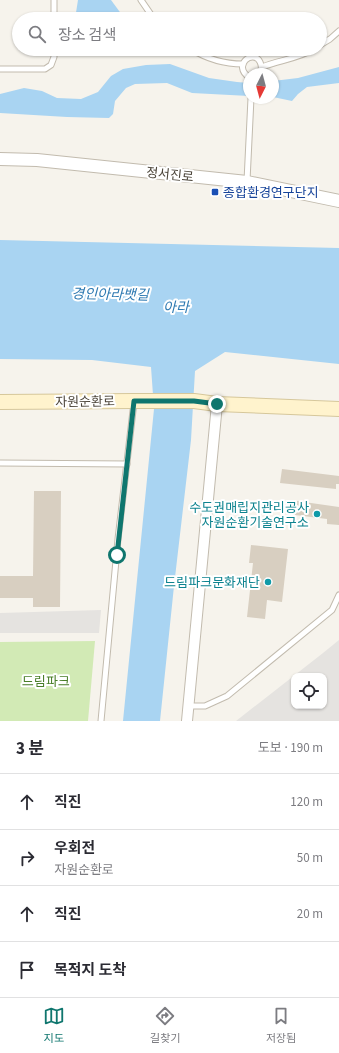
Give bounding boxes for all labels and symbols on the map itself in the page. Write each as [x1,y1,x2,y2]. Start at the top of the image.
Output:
north arrow [243,68,279,104]
street label: 정서진로 [145,164,195,186]
place label: 종합환경연구단지 [223,184,319,202]
marker: 종합환경연구단지 [210,187,220,197]
water label: 경인아라뱃길 [71,284,150,306]
water label: 아라 [163,298,191,318]
street label: 자원순환로 [55,392,115,412]
route end [208,395,226,413]
place label: 수도권매립지관리공사 자원순환기술연구소 [189,499,309,532]
marker: 수도권매립지관리공사 자원순환기술연구소 [312,509,322,519]
route start [108,546,126,564]
place label: 드림파크문화재단 [164,574,260,592]
marker: 드림파크문화재단 [263,577,273,587]
park label: 드림파크 [22,673,70,691]

